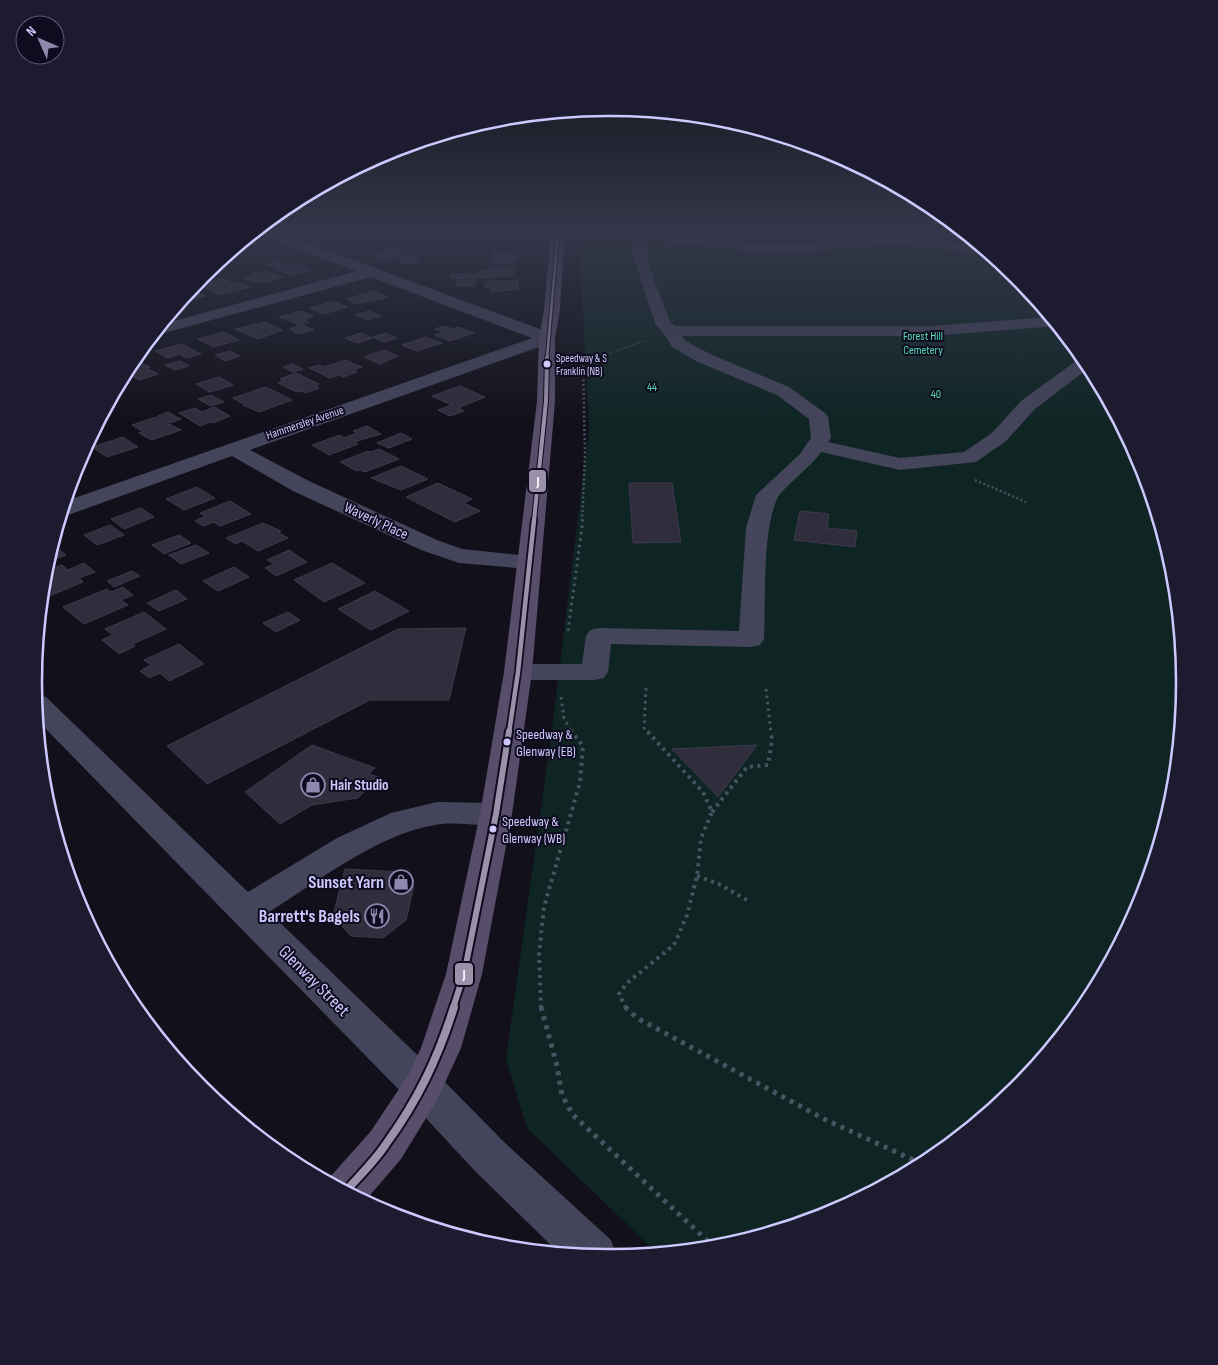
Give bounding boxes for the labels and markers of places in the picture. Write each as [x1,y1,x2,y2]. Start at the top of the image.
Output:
place label: Speedway & S Franklin (NB) [556,352,607,378]
marker: Speedway & S Franklin (NB) [542,359,552,369]
place label: Speedway & Glenway (EB) [516,726,576,760]
marker: Speedway & Glenway (EB) [502,737,512,747]
shop icon: Hair Studio [300,772,326,798]
place label: Hair Studio [330,776,389,795]
place label: Speedway & Glenway (WB) [502,813,565,847]
marker: Speedway & Glenway (WB) [488,824,498,834]
shop icon: Sunset Yarn [388,869,414,895]
place label: Sunset Yarn [308,872,384,893]
restaurant icon: Barrett's Bagels [364,903,390,929]
place label: Barrett's Bagels [259,906,360,927]

